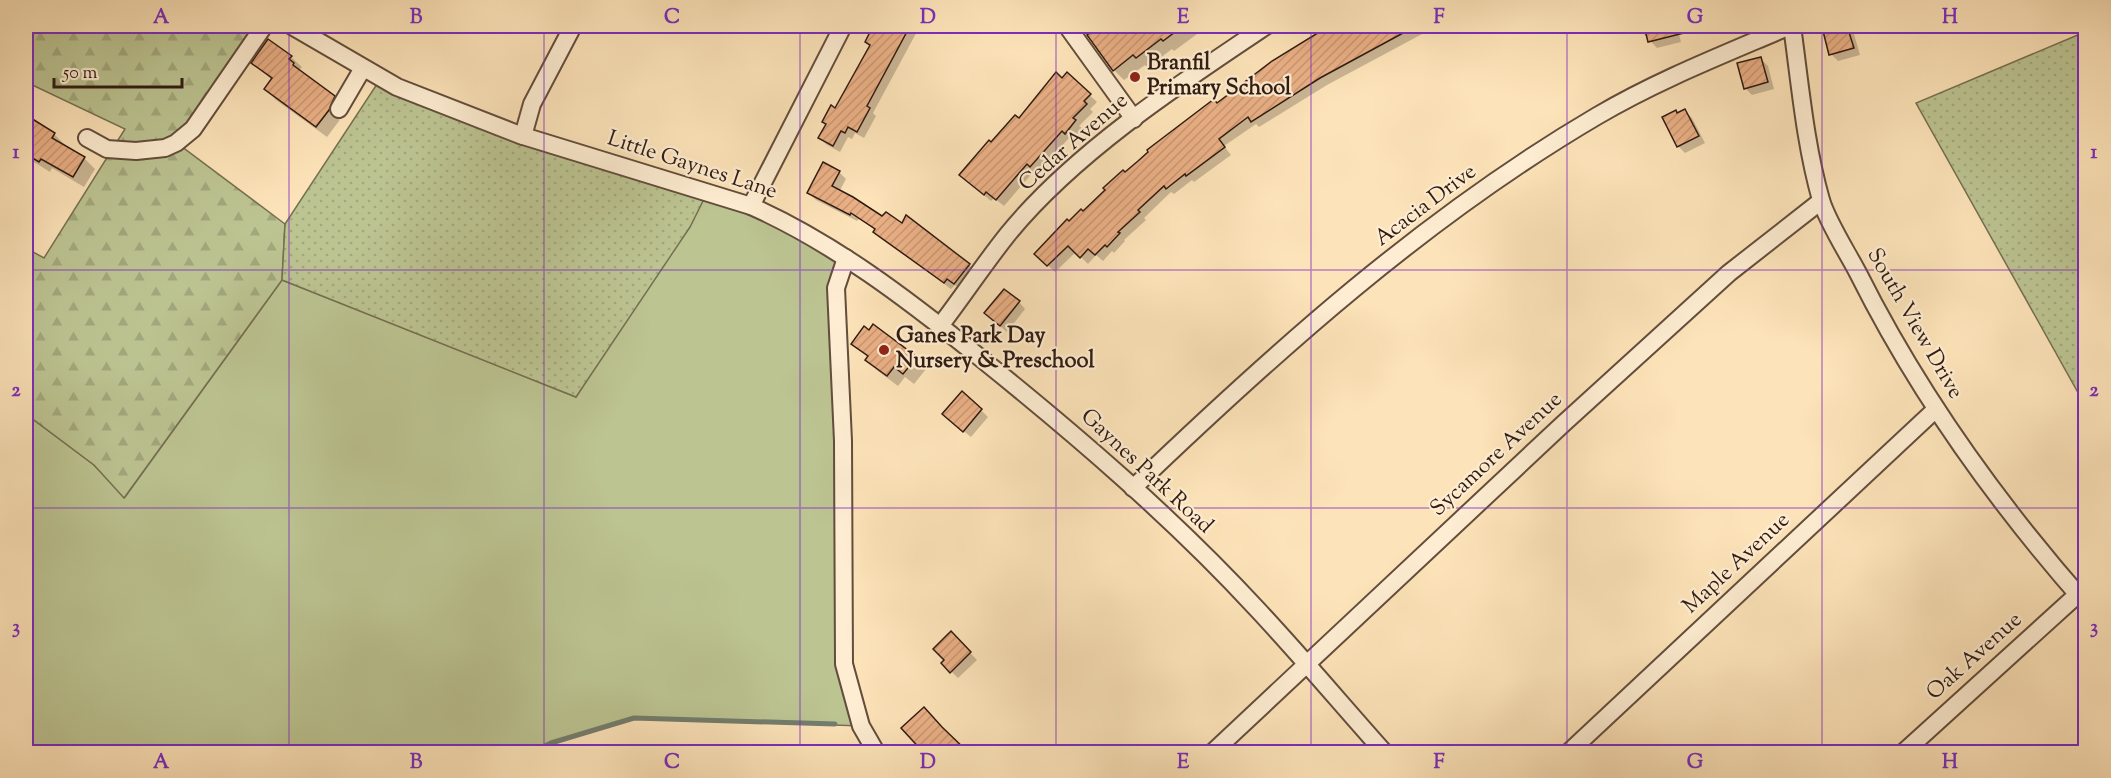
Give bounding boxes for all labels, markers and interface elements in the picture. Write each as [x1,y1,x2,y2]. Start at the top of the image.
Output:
text: A [153,4,170,33]
text: B [410,4,423,33]
text: C [664,4,680,33]
text: D [920,4,936,33]
text: E [1177,4,1190,33]
text: F [1433,4,1445,33]
text: G [1687,4,1704,33]
text: H [1942,4,1958,33]
place label: Branfil Primary School [1147,48,1292,105]
scale bar [54,51,182,89]
text: 50 m [62,61,98,87]
marker: Branfil Primary School [1128,70,1142,84]
street label: Cedar Avenue [1012,86,1136,200]
street label: Little Gaynes Lane [603,123,781,209]
text: 1 [13,139,20,168]
text: 1 [2091,139,2098,168]
street label: Acacia Drive [1368,157,1484,255]
street label: South View Drive [1858,243,1970,405]
place label: Ganes Park Day Nursery & Preschool [896,321,1095,378]
marker: Ganes Park Day Nursery & Preschool [877,343,891,357]
text: 2 [11,377,21,406]
text: 2 [2089,377,2099,406]
street label: Sycamore Avenue [1424,385,1570,525]
street label: Gaynes Park Road [1072,402,1220,542]
street label: Maple Avenue [1676,506,1798,622]
street label: Oak Avenue [1920,605,2030,709]
text: 3 [12,614,20,643]
text: 3 [2090,614,2098,643]
text: A [153,749,170,778]
text: B [410,749,423,778]
text: C [664,749,680,778]
text: D [920,749,936,778]
text: E [1177,749,1190,778]
text: F [1433,749,1445,778]
text: G [1687,749,1704,778]
text: H [1942,749,1958,778]

